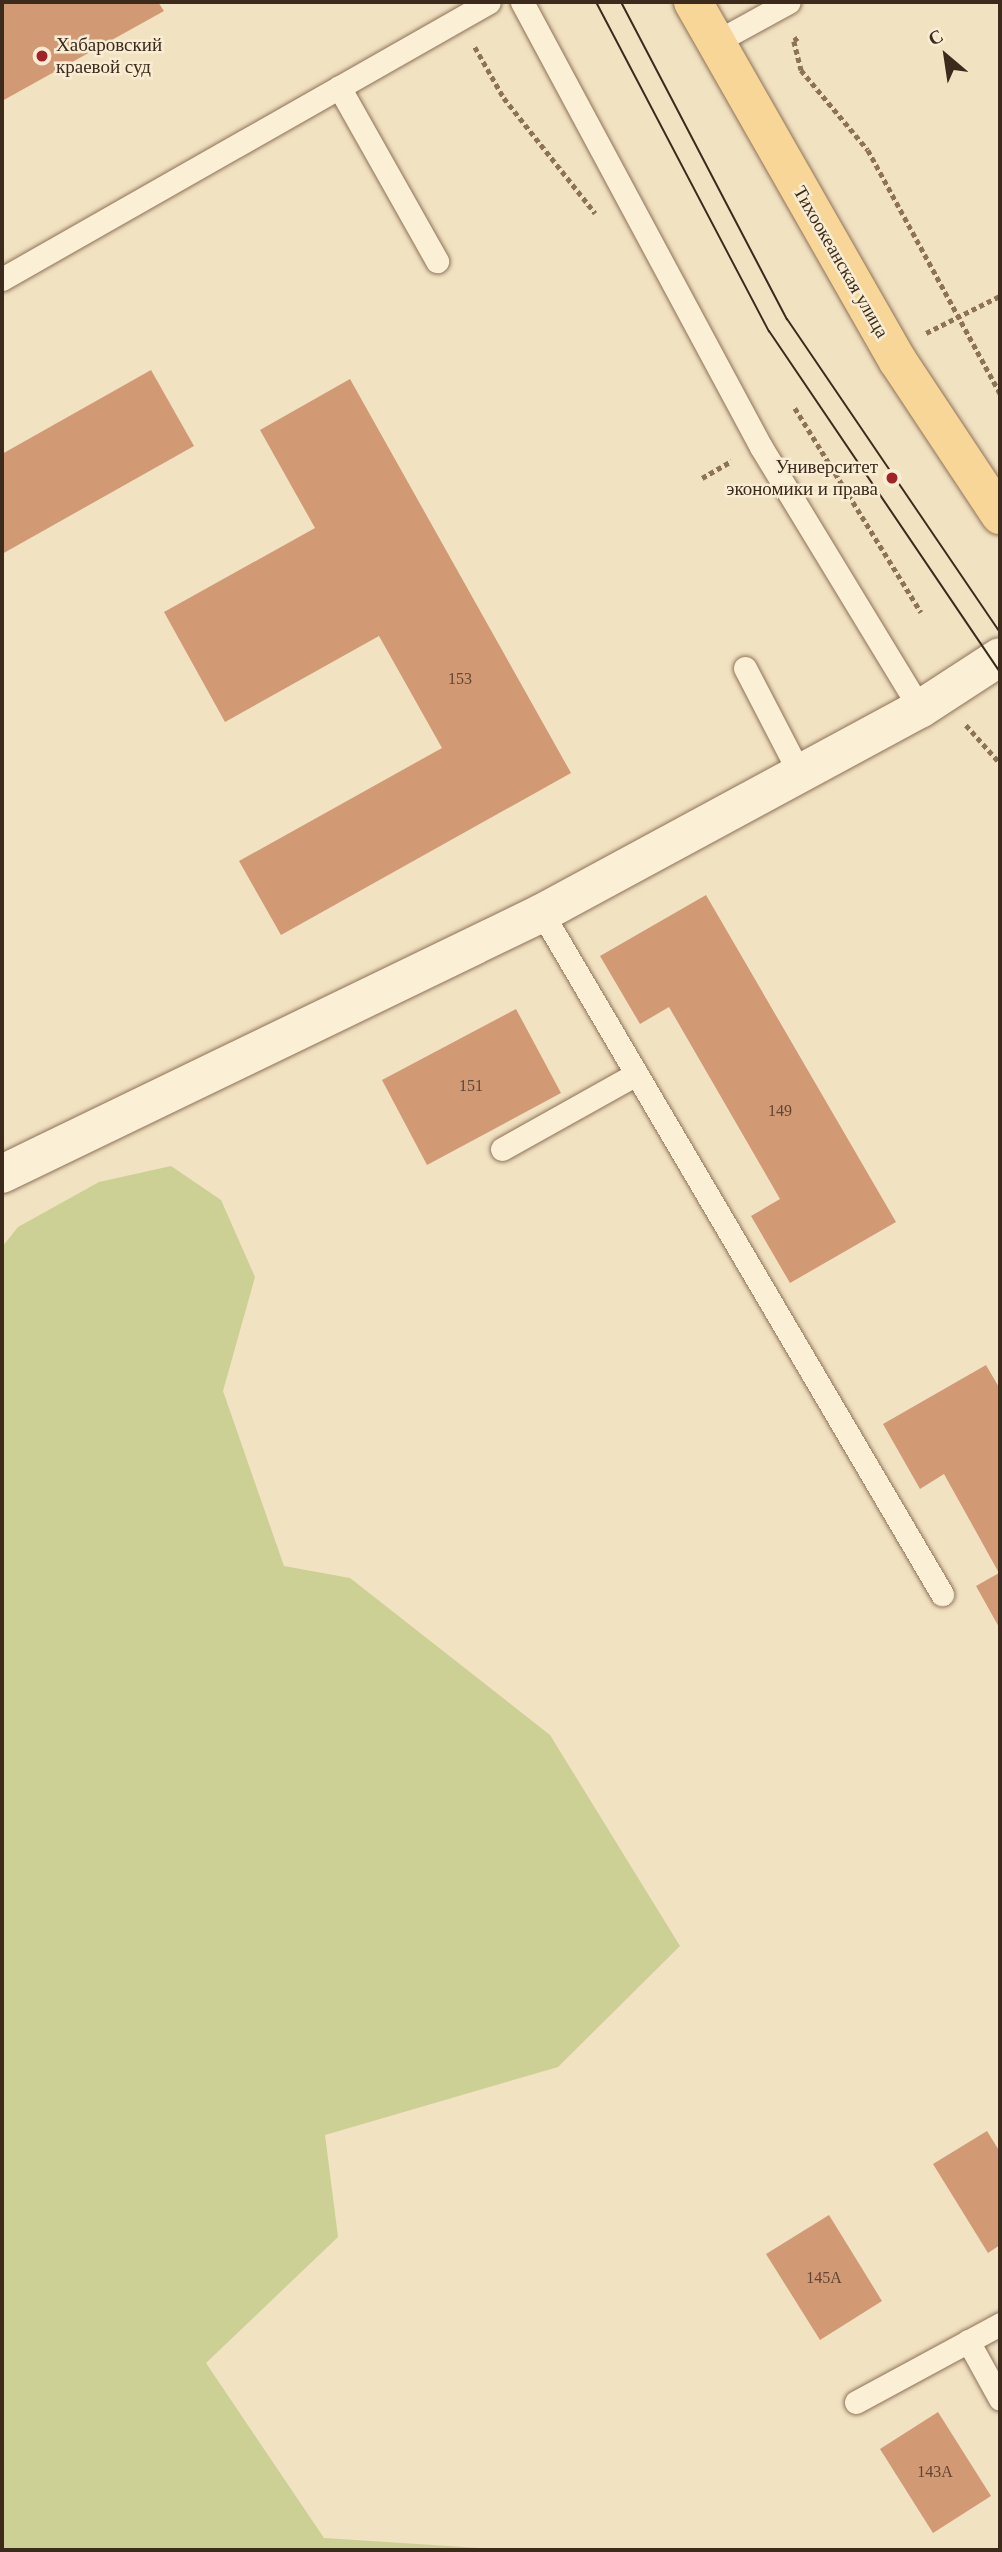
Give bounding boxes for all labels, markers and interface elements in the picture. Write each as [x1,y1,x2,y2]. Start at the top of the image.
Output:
north arrow [911,21,981,91]
text: С [924,25,947,50]
place label: Хабаровский краевой суд [56,34,162,78]
marker: Хабаровский краевой суд [34,48,50,64]
street label: Тихоокеанская улица [788,182,894,342]
place label: Университет экономики и права [726,456,878,500]
marker: Университет экономики и права [884,470,900,486]
house number: 153 [448,669,472,689]
house number: 151 [459,1076,483,1096]
house number: 149 [768,1101,792,1121]
house number: 145А [806,2268,842,2288]
house number: 143А [917,2462,953,2482]

